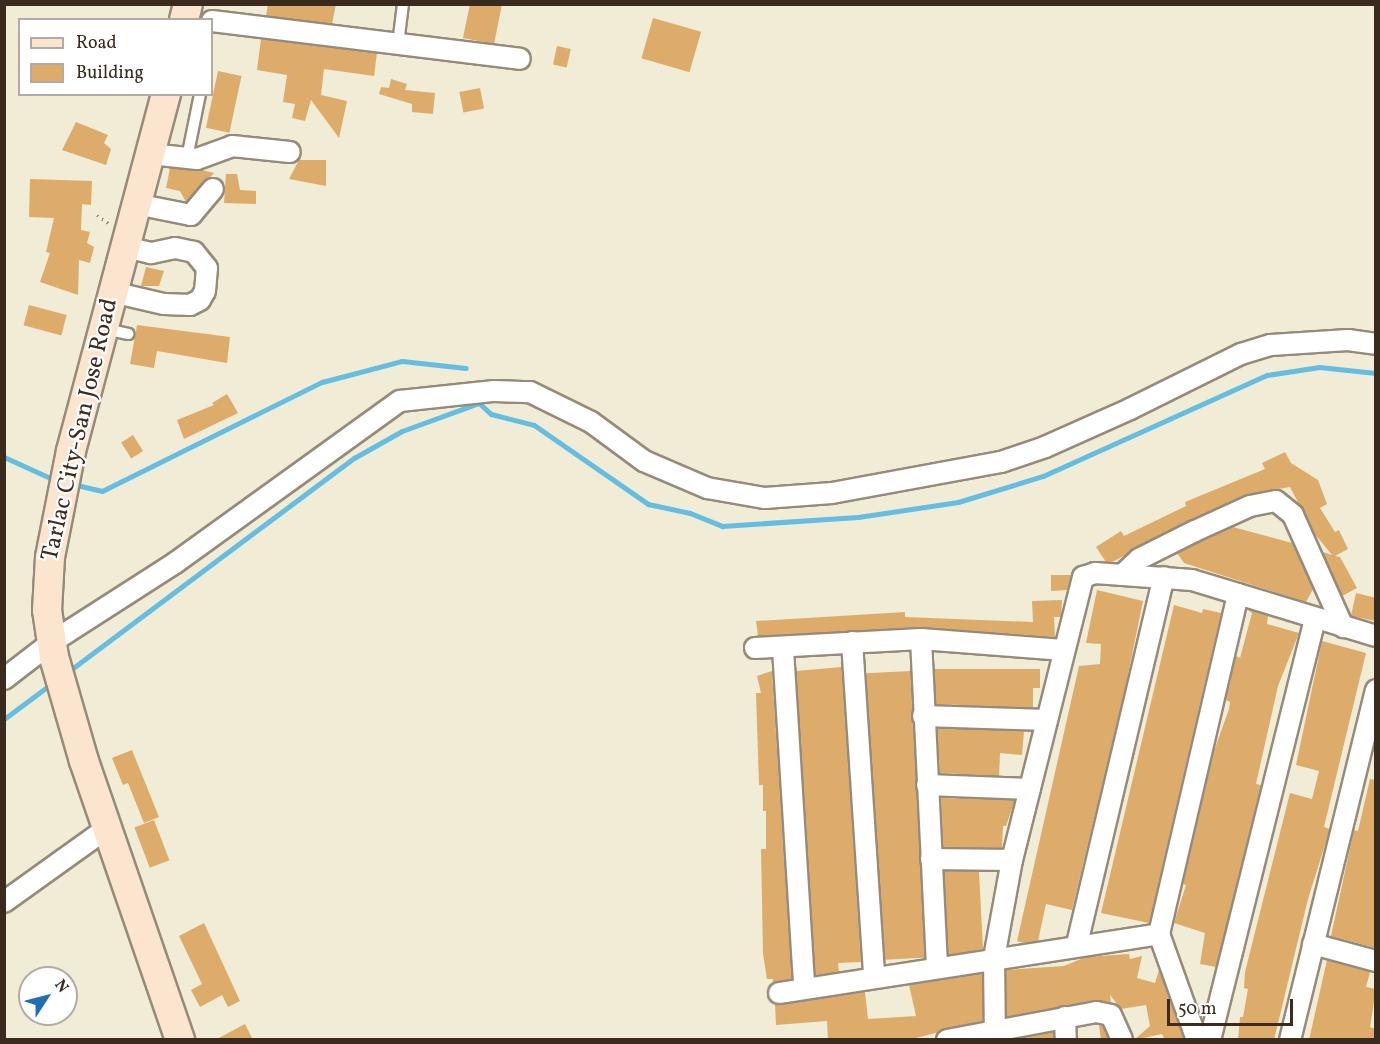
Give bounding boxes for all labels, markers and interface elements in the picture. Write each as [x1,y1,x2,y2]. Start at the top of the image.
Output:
legend [18,18,213,96]
text: Road [76,31,117,56]
text: Building [76,61,144,86]
street label: Tarlac City-San Jose Road [37,296,125,564]
north arrow [18,966,78,1026]
text: N [49,975,73,998]
scale bar [1170,987,1296,1025]
text: 50 m [1178,997,1217,1022]

